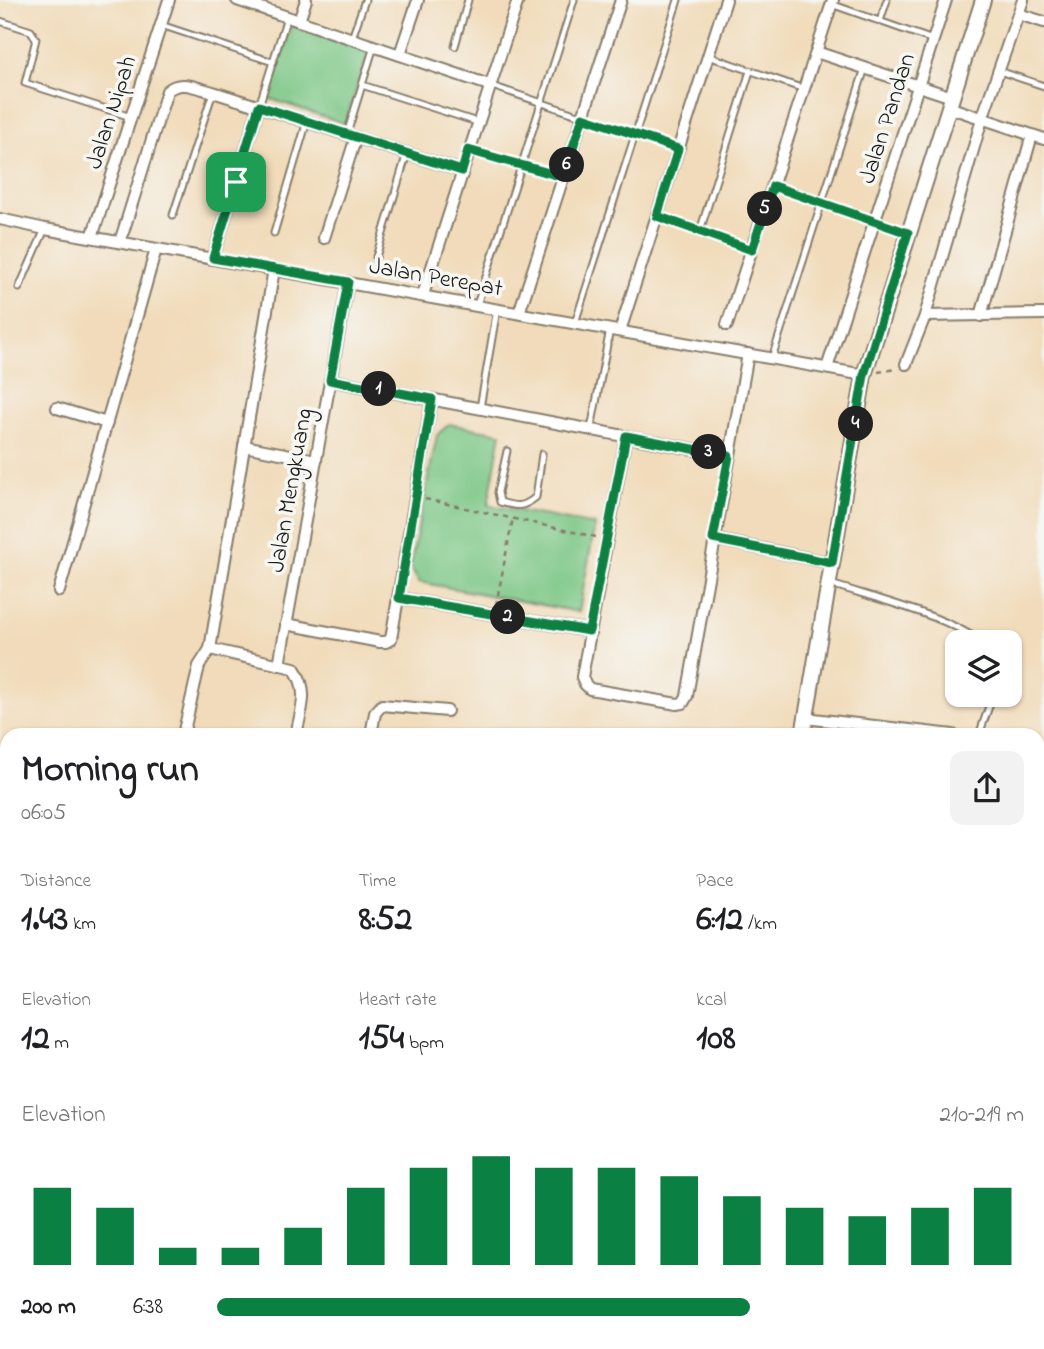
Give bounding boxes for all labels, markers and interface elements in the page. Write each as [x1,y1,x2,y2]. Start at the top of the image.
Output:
street label: Jalan Pandan [851,49,926,188]
street label: Jalan Nipah [78,52,147,174]
pin: 6 [550,148,584,182]
text: 6 [562,151,571,178]
pin [206,152,266,212]
icon: arrive [217,163,255,201]
pin: 5 [748,192,782,227]
text: 5 [759,195,770,222]
street label: Jalan Perepat [366,250,505,307]
pin: 1 [362,372,396,406]
text: 1 [375,375,382,402]
street label: Jalan Mengkuang [260,406,323,575]
pin: 4 [838,406,874,442]
text: 4 [852,410,859,437]
pin: 3 [692,434,726,470]
text: 3 [705,438,712,465]
pin: 2 [490,600,526,634]
text: 2 [503,603,512,630]
map controls [945,630,1022,707]
button: layers [945,630,1022,707]
text: Morning run [21,743,199,799]
button: share [950,751,1024,825]
text: 06:05 [21,797,66,830]
text: Distance [21,868,91,895]
text: Time [359,868,396,895]
text: Pace [696,868,733,895]
text: 1.43 [21,895,68,946]
text: 8:52 [359,895,412,946]
text: 6:12 [696,895,743,946]
text: km [68,911,96,938]
text: /km [743,911,777,938]
text: Elevation [21,987,91,1014]
text: Heart rate [359,987,437,1014]
text: kcal [696,987,727,1014]
text: 12 [21,1014,50,1065]
text: 154 [359,1014,404,1065]
text: 108 [696,1014,736,1065]
text: m [50,1030,69,1057]
text: bpm [404,1030,444,1057]
text: Elevation [21,1099,106,1132]
text: 210–219 m [939,1099,1024,1132]
text: 200 m [21,1291,76,1324]
text: 6:38 [133,1291,163,1324]

